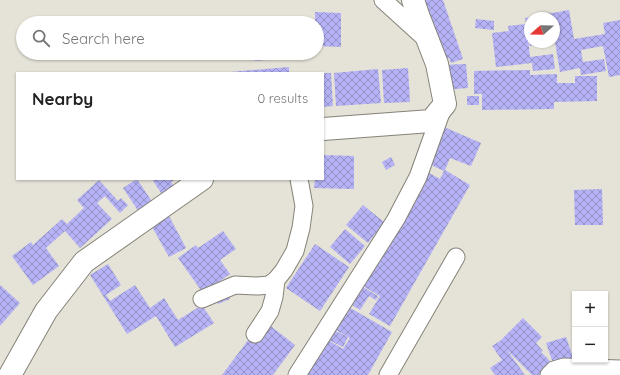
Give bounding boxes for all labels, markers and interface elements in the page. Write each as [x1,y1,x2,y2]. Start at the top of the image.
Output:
north arrow [524,12,560,48]
search box [16,16,324,60]
icon: search [30,27,52,49]
text: Search here [62,29,145,48]
text: Nearby [32,88,93,109]
text: 0 results [257,90,308,106]
map controls [572,291,608,363]
button: + [572,291,608,327]
button: − [572,327,608,363]

